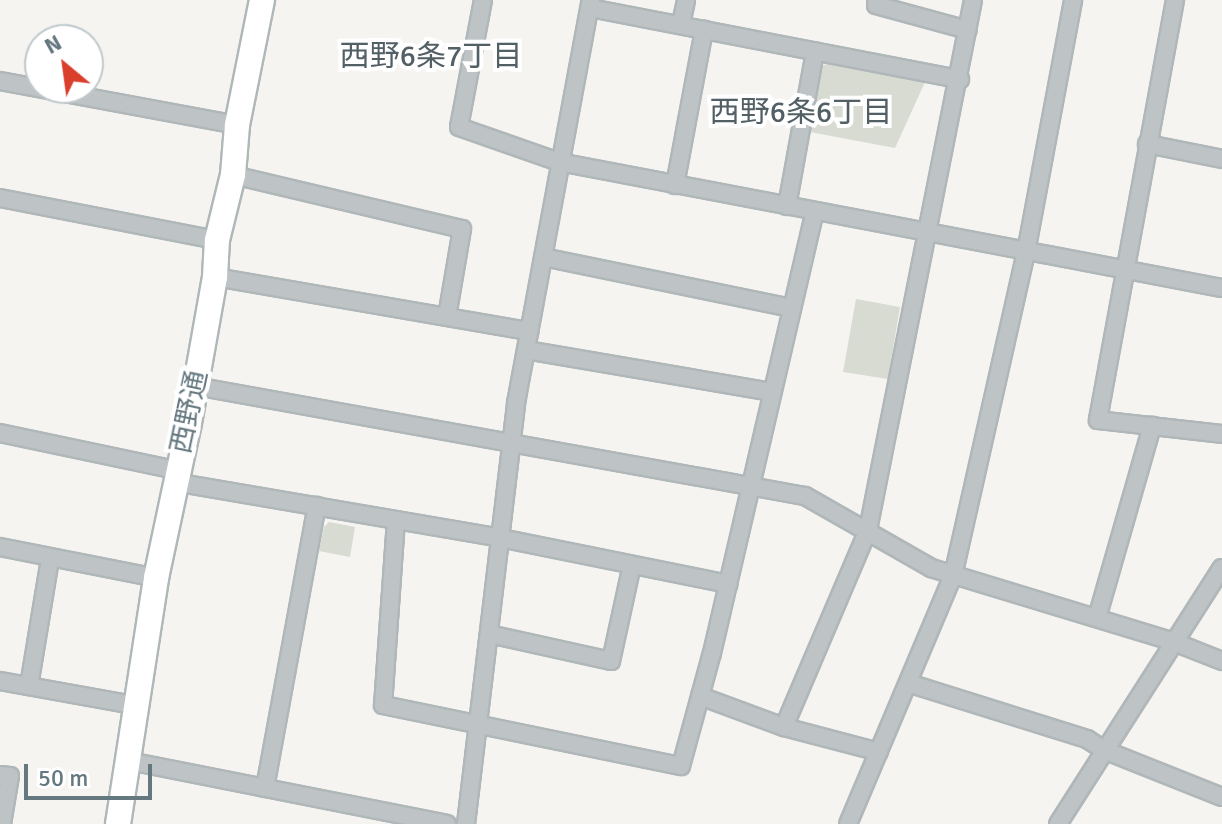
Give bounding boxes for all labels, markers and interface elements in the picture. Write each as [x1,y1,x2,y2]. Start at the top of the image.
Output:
north arrow [24,24,104,104]
text: N [40,29,66,60]
district label: 西野6条7丁目 [340,39,522,75]
district label: 西野6条6丁目 [710,95,892,131]
street label: 西野通 [164,367,214,457]
scale bar [28,748,156,798]
text: 50 m [38,763,88,793]

